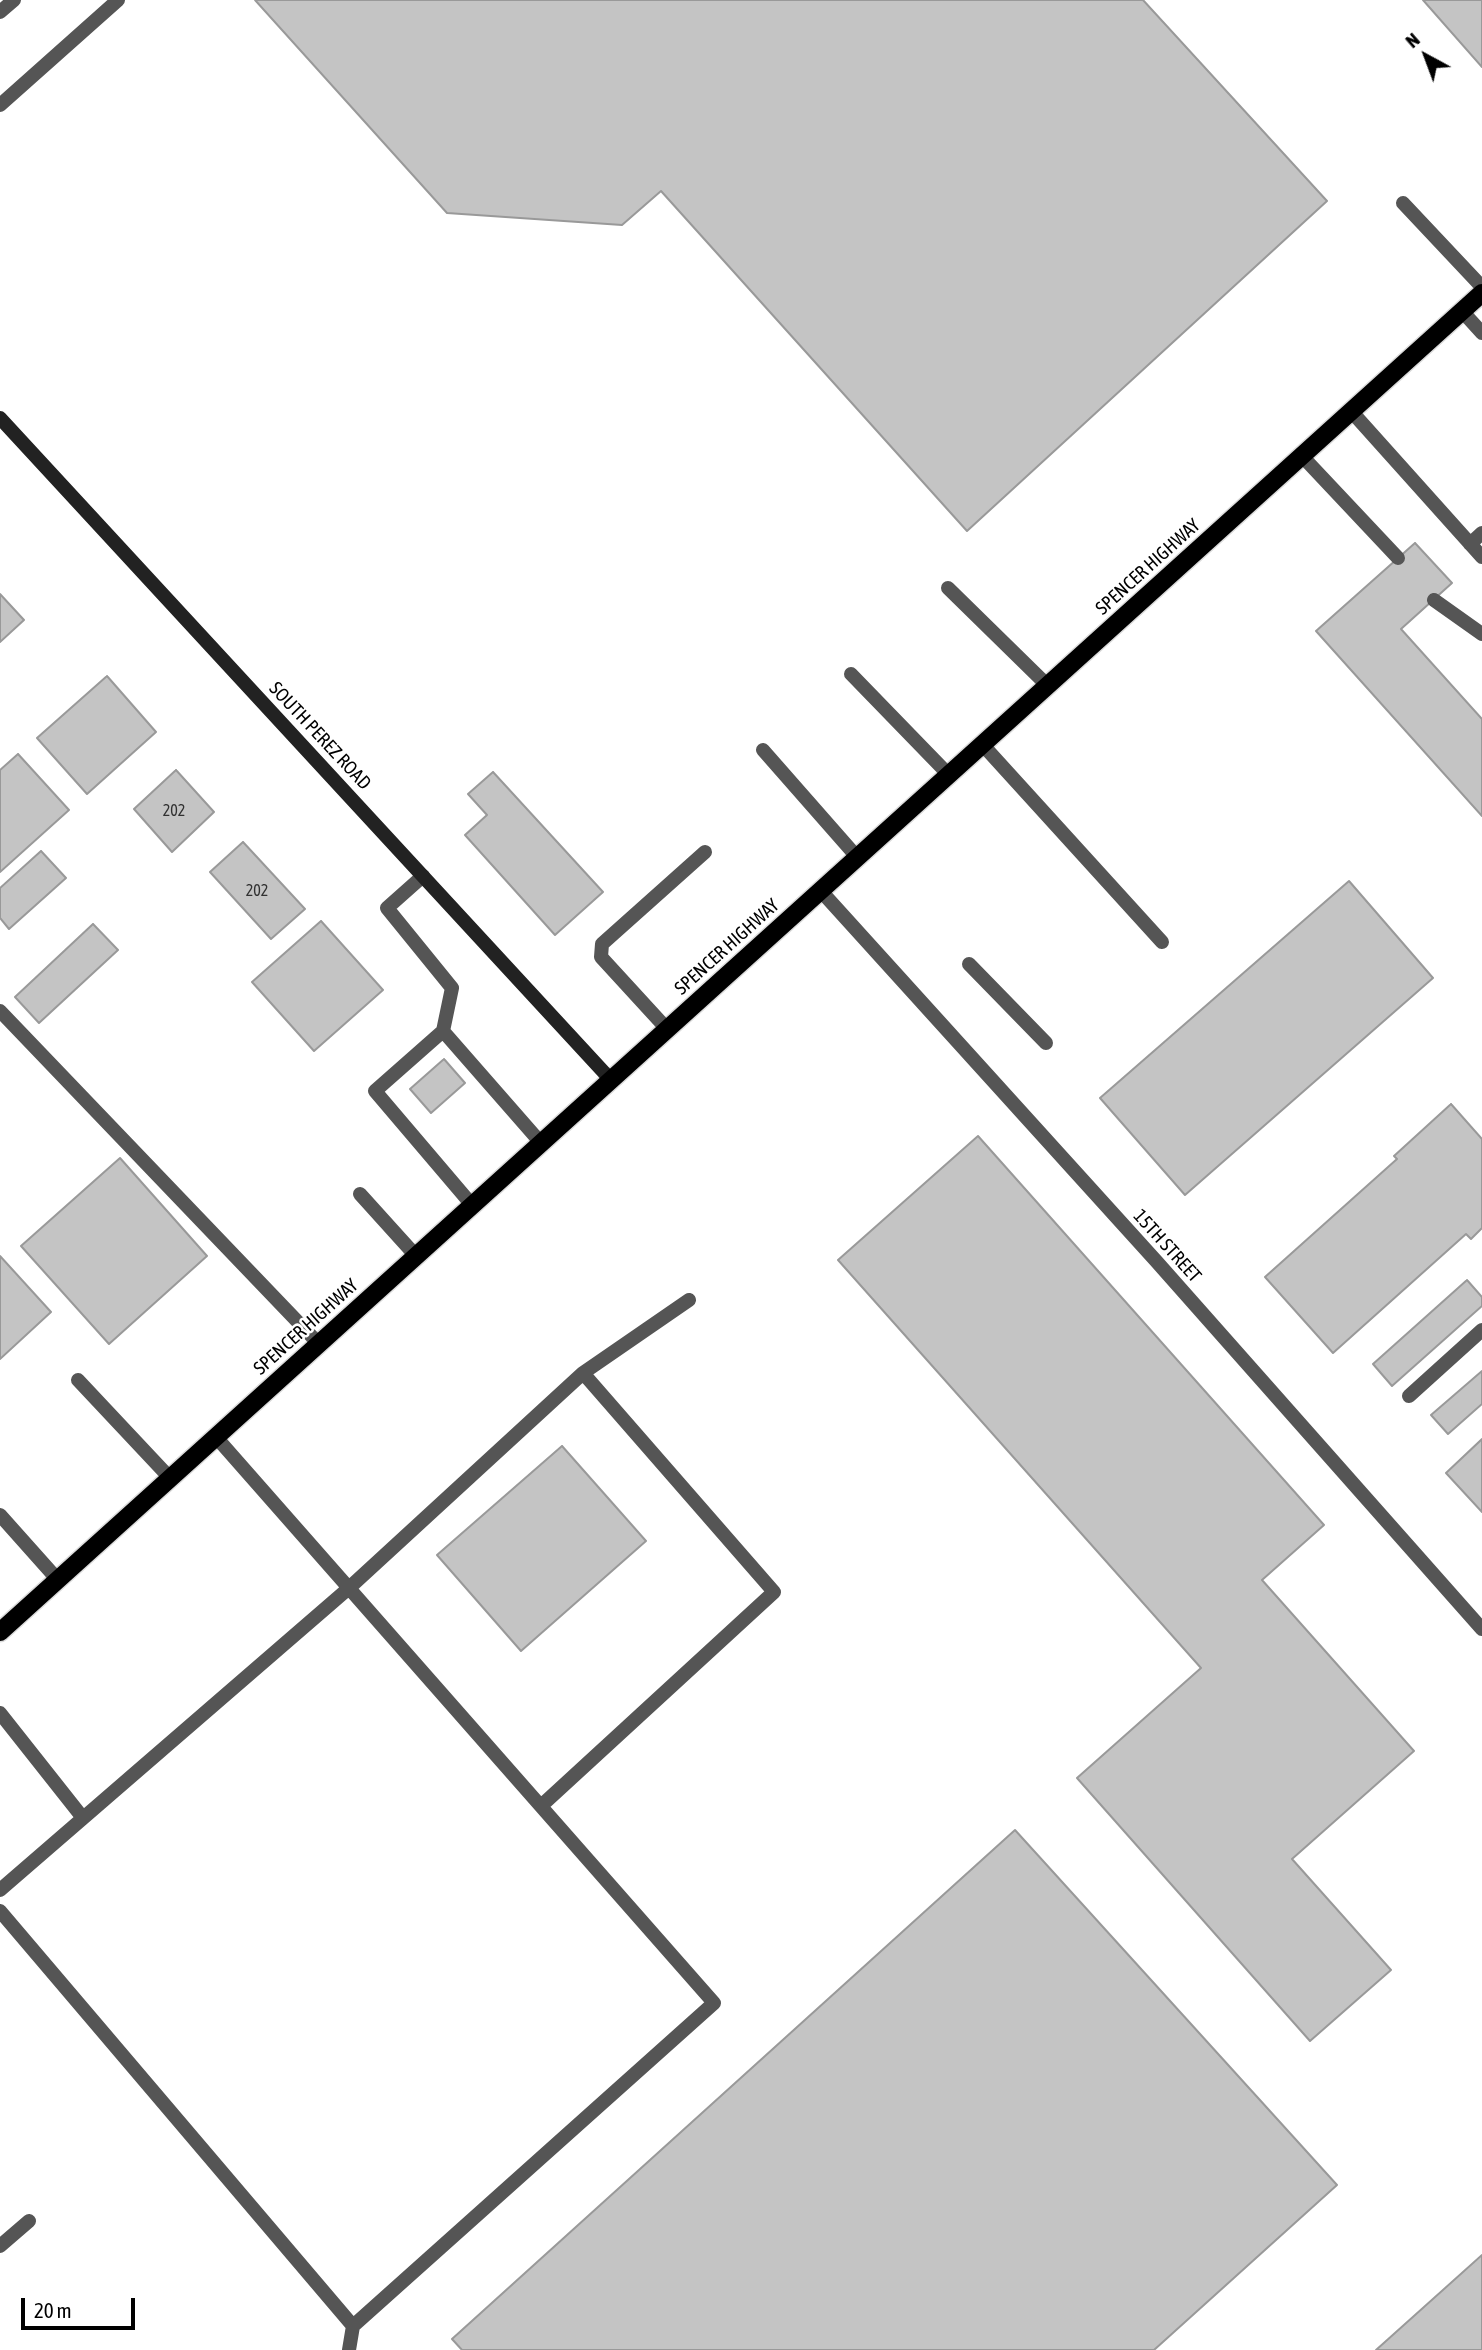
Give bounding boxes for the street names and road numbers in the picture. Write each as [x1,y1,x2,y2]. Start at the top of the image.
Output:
street label: SPENCER HIGHWAY [1091,514,1205,620]
street label: SOUTH PEREZ ROAD [264,677,376,795]
street label: SPENCER HIGHWAY [670,894,784,1000]
street label: 15TH STREET [1128,1205,1206,1287]
street label: SPENCER HIGHWAY [249,1274,363,1380]

